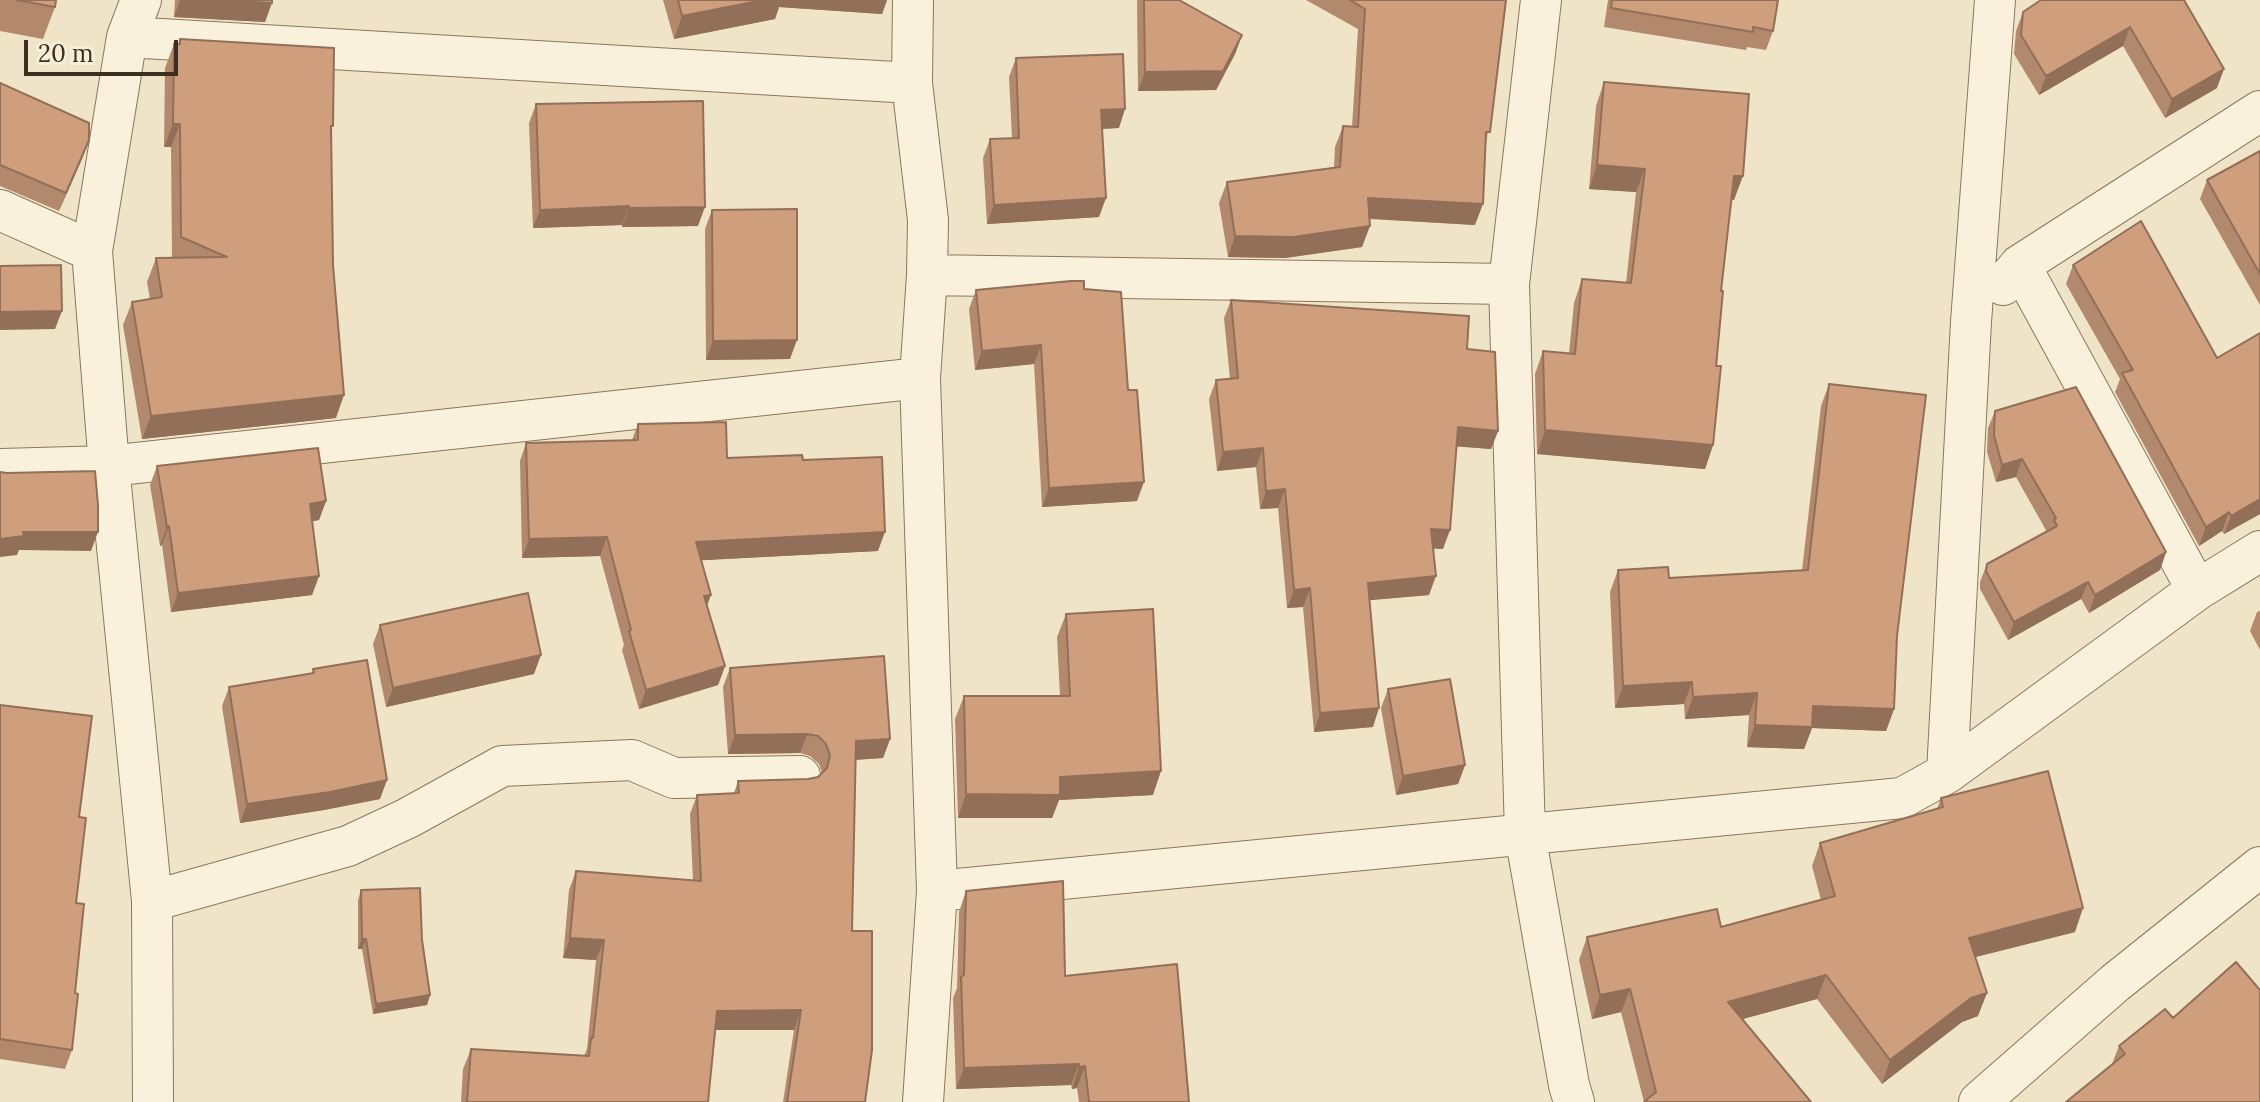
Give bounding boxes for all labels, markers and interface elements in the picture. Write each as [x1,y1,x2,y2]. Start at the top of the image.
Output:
scale bar [28,24,182,74]
text: 20 m [38,38,94,69]

